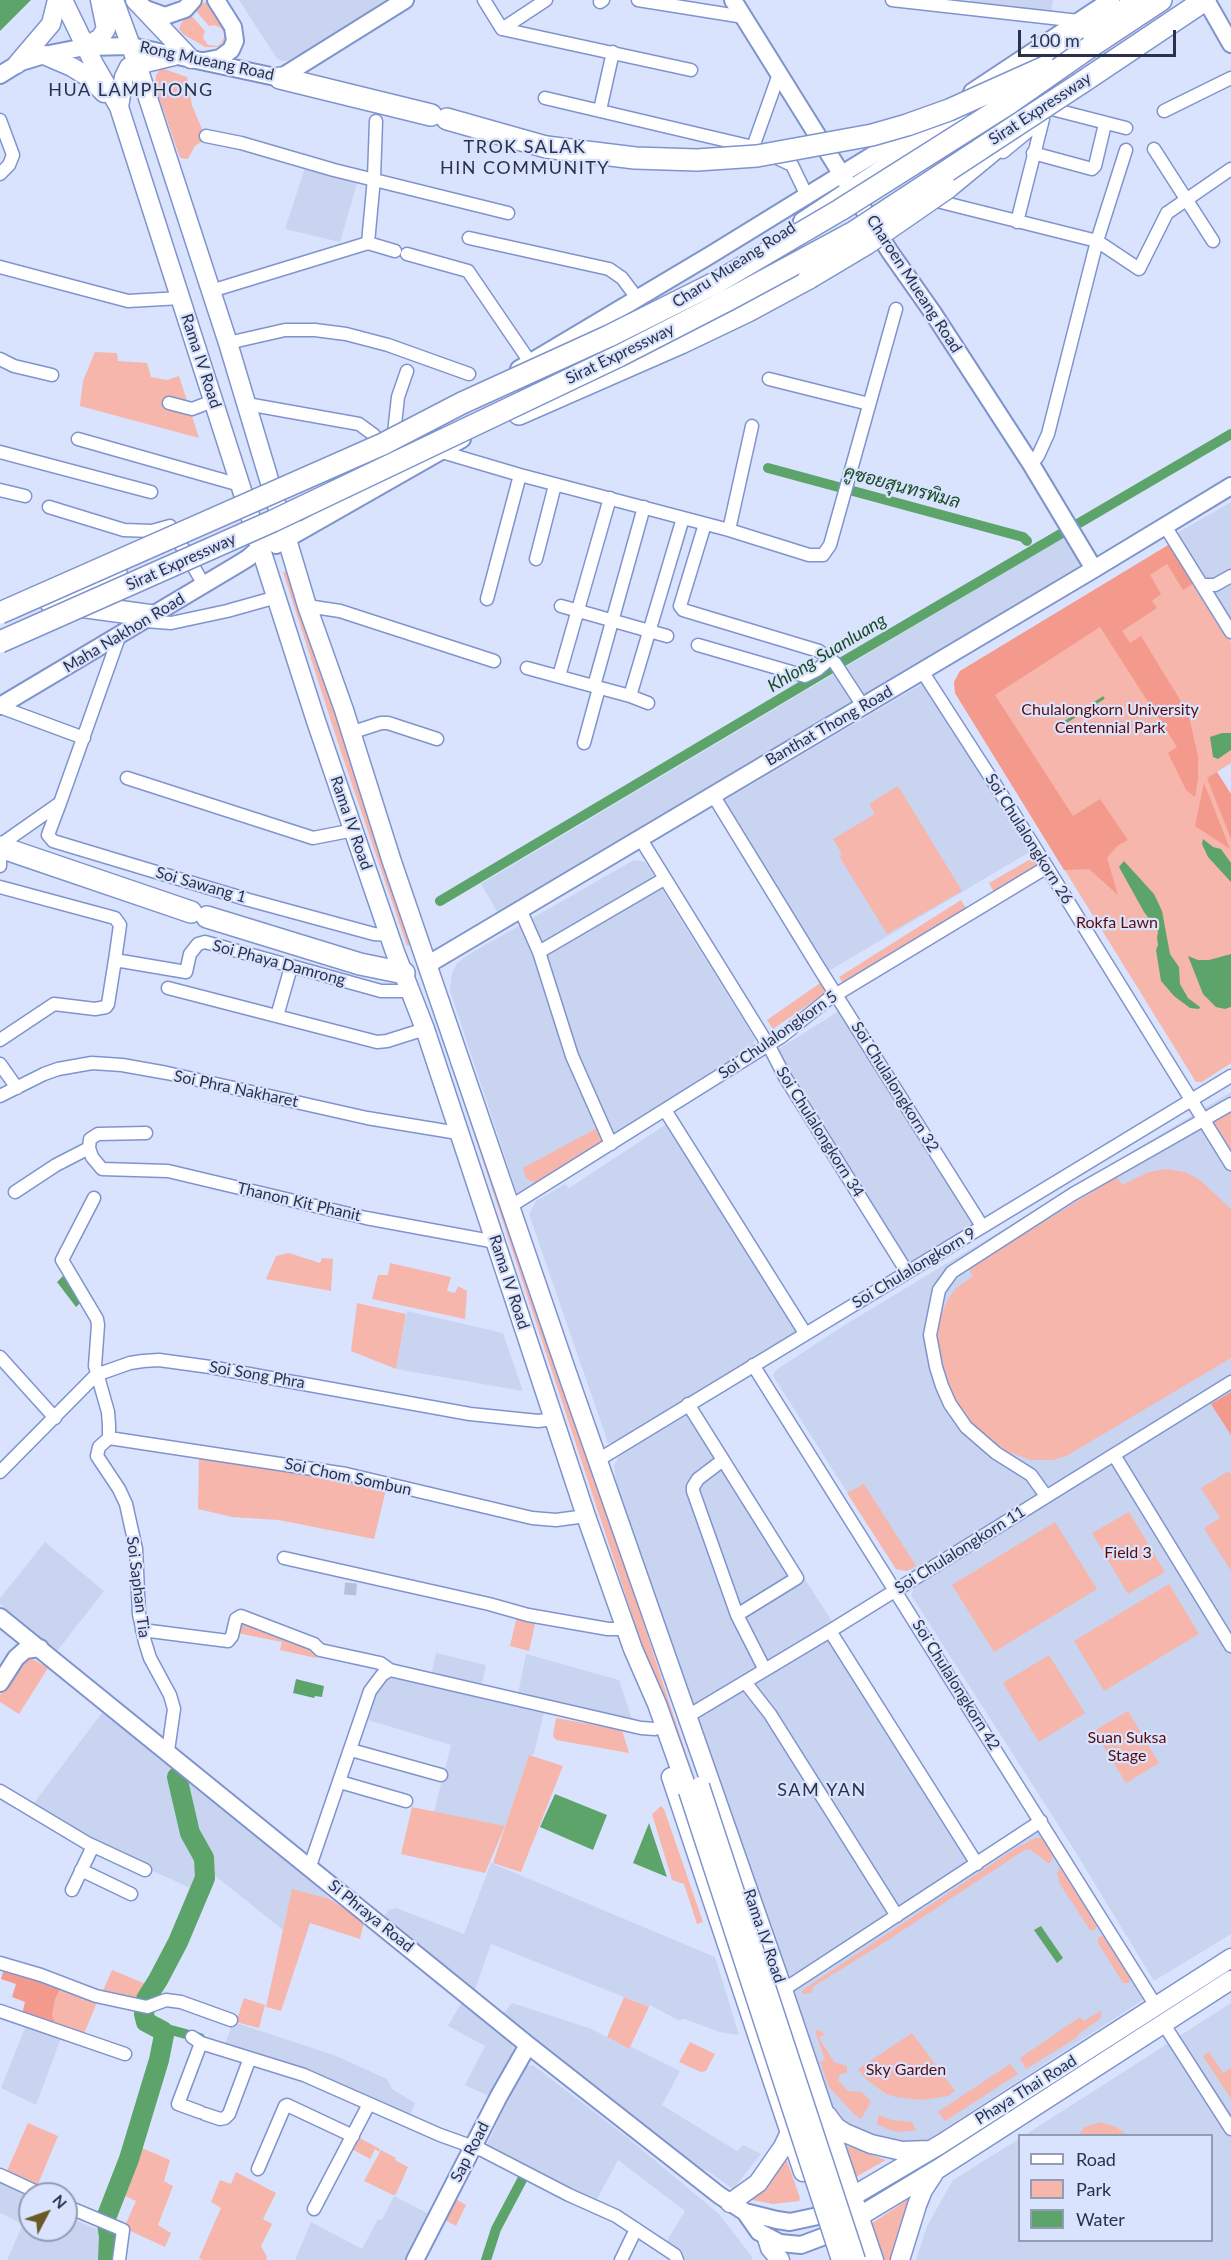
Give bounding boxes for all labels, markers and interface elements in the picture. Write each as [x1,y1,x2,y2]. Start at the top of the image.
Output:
scale bar [1021,18,1178,56]
text: 100 m [1029,29,1080,51]
street label: Rong Mueang Road [138,37,276,85]
street label: Sirat Expressway [985,69,1095,149]
district label: HUA LAMPHONG [48,79,214,101]
district label: TROK SALAK HIN COMMUNITY [440,136,610,178]
street label: Charoen Mueang Road [862,211,966,357]
street label: Charu Mueang Road [669,218,799,312]
street label: Rama IV Road [177,311,225,411]
street label: Sirat Expressway [563,319,677,389]
water label: คูซอยสุนทรพิมล [841,461,963,513]
street label: Sirat Expressway [123,529,239,595]
street label: Maha Nakhon Road [60,589,188,677]
water label: Khlong Suanluang [764,609,890,697]
street label: Banthat Thong Road [762,682,896,770]
park label: Chulalongkorn University Centennial Park [1021,700,1199,738]
street label: Soi Chulalongkorn 26 [981,770,1077,908]
street label: Rama IV Road [326,774,376,872]
street label: Soi Sawang 1 [154,863,248,907]
park label: Rokfa Lawn [1076,913,1158,933]
street label: Soi Phaya Damrong [210,936,348,990]
street label: Soi Chulalongkorn 5 [715,987,841,1083]
street label: Soi Chulalongkorn 32 [847,1018,943,1156]
street label: Soi Chulalongkorn 34 [772,1063,868,1201]
street label: Soi Phra Nakharet [172,1066,300,1112]
street label: Thanon Kit Phanit [235,1178,363,1226]
street label: Soi Chulalongkorn 9 [849,1223,979,1313]
street label: Rama IV Road [485,1232,533,1332]
street label: Soi Song Phra [208,1357,306,1393]
street label: Soi Chom Sombun [283,1454,413,1500]
street label: Soi Chulalongkorn 11 [891,1502,1029,1598]
street label: Soi Saphan Tia [122,1535,154,1639]
park label: Field 3 [1104,1543,1152,1563]
street label: Soi Chulalongkorn 42 [908,1616,1004,1754]
park label: Suan Suksa Stage [1088,1728,1166,1766]
district label: SAM YAN [777,1779,867,1801]
street label: Si Phraya Road [325,1876,417,1956]
street label: Rama IV Road [739,1887,789,1985]
street label: Phaya Thai Road [972,2051,1080,2129]
park label: Sky Garden [866,2060,946,2080]
street label: Sap Road [447,2119,493,2185]
legend [1018,2134,1213,2242]
text: Road [1076,2148,1116,2170]
text: Park [1076,2178,1111,2200]
north arrow [18,2182,78,2242]
text: N [49,2190,72,2212]
text: Water [1076,2208,1125,2230]

